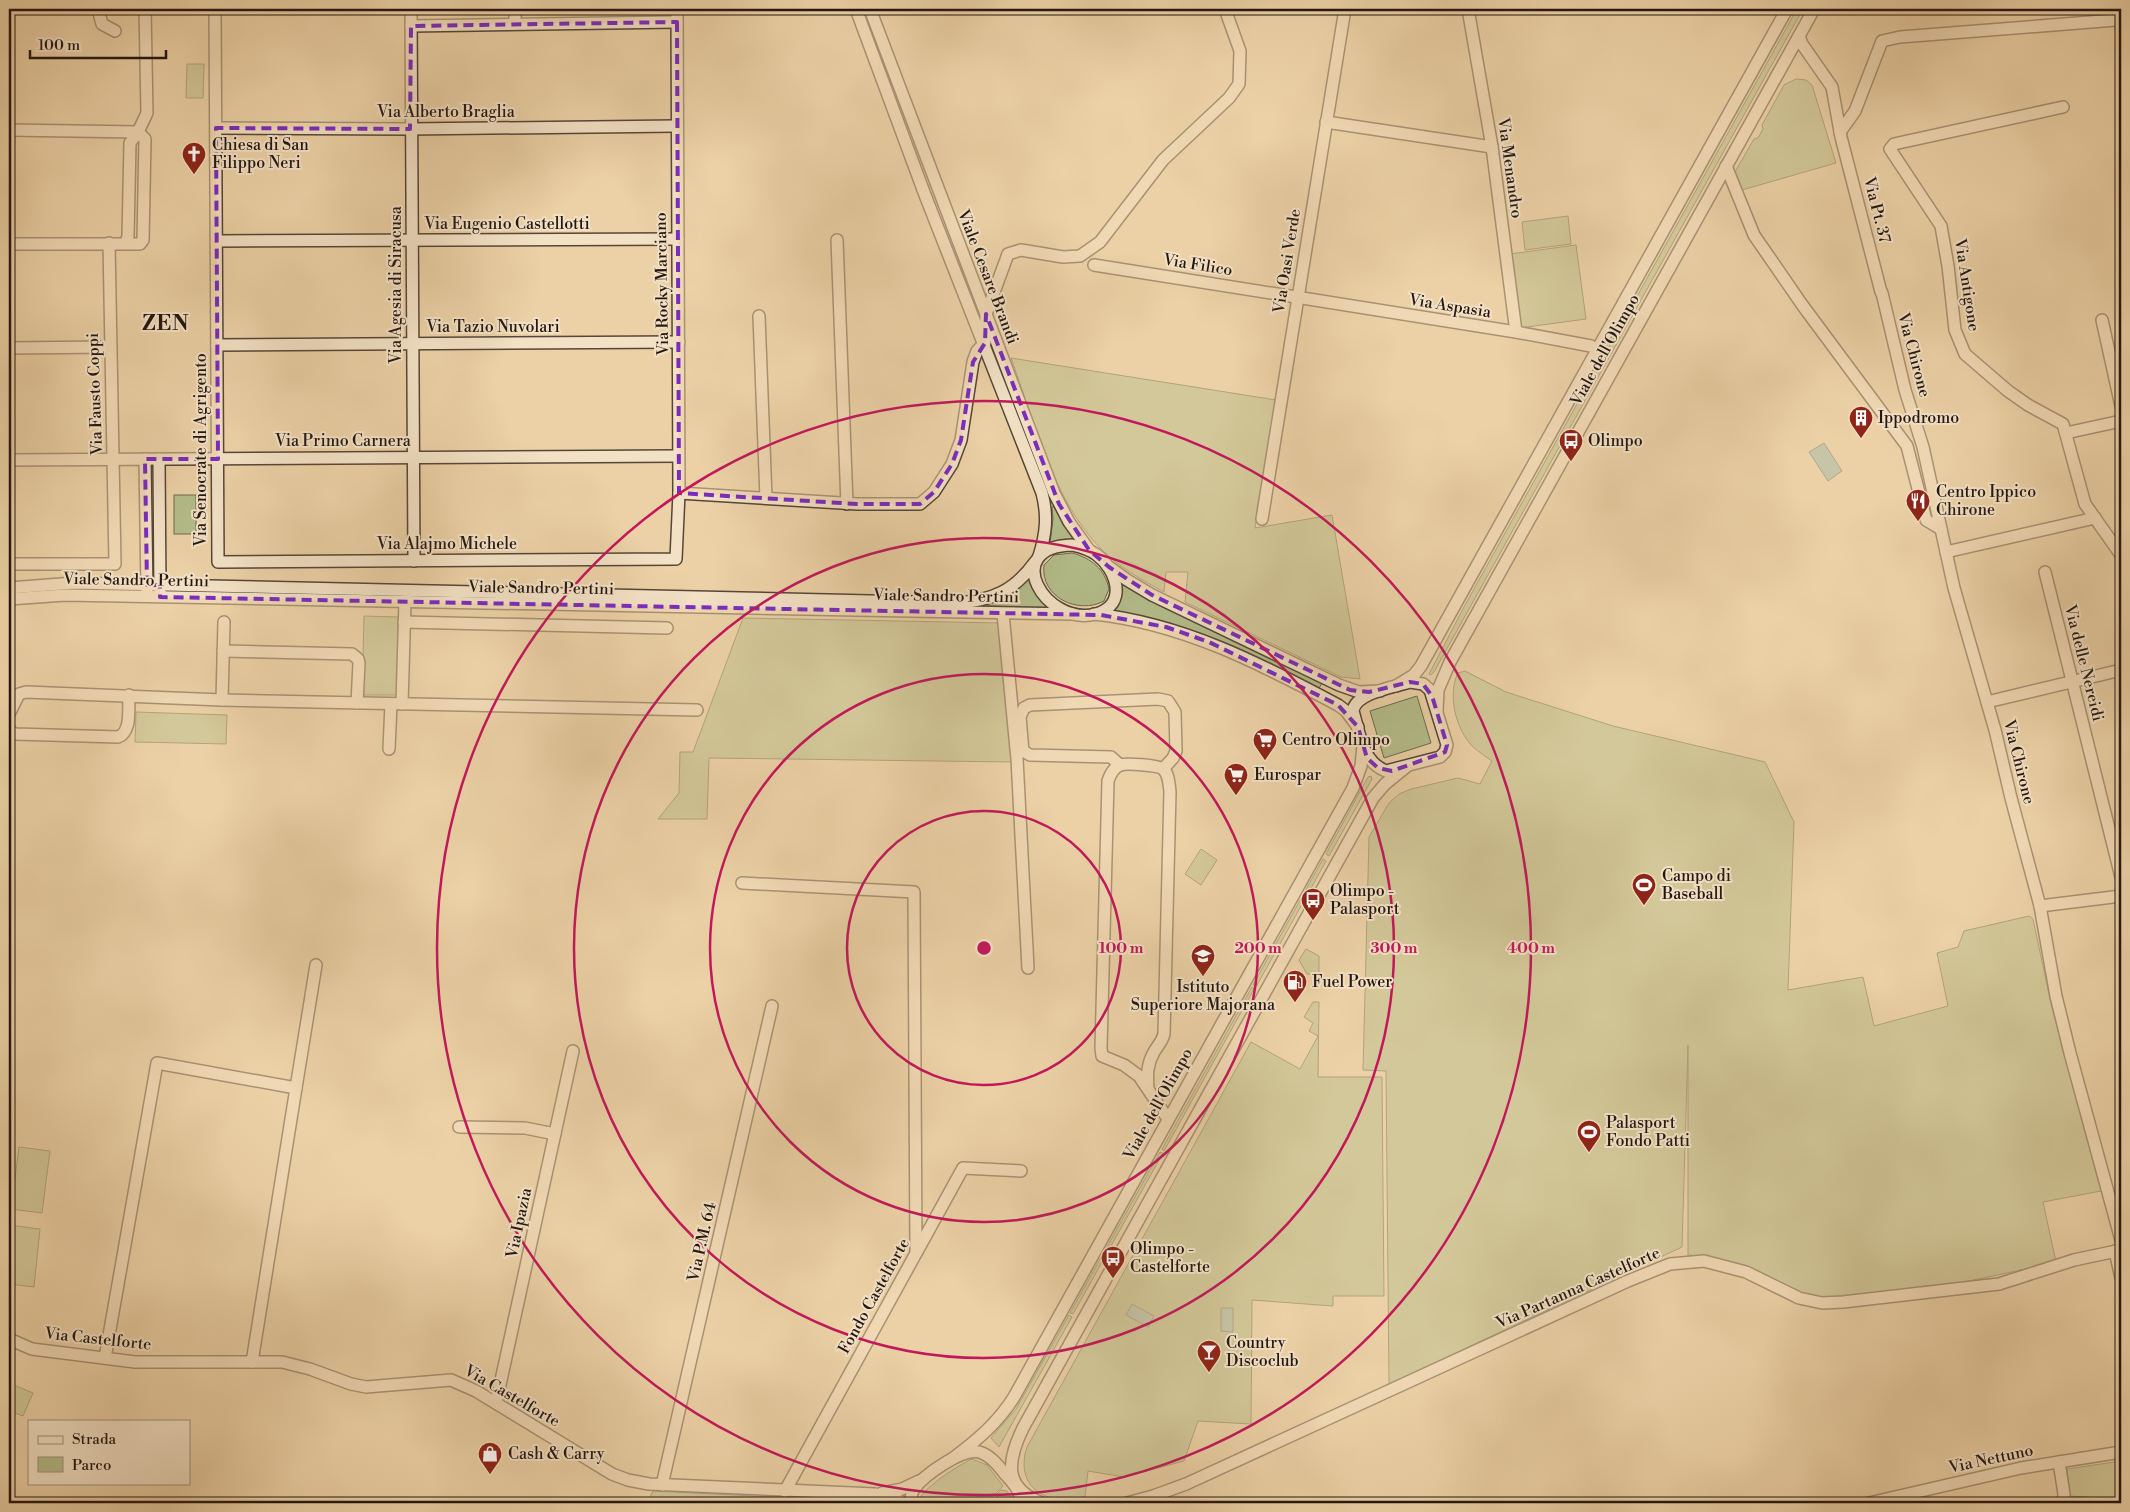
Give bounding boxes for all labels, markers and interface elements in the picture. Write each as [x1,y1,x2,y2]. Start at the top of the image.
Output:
scale bar [30,28,166,60]
text: 100 m [38,36,80,55]
street label: Via Alberto Braglia [376,102,516,122]
street label: Via Menandro [1493,115,1527,220]
place label: Chiesa di San Filippo Neri [212,135,309,173]
church icon: Chiesa di San Filippo Neri [181,141,207,175]
street label: Via Pt. 37 [1859,174,1895,245]
street label: Via Agesia di Siracusa [386,205,406,365]
street label: Viale Cesare Brandi [953,206,1023,347]
street label: Via Oasi Verde [1269,207,1305,316]
street label: Via Rocky Marciano [651,212,673,357]
street label: Via Eugenio Castellotti [423,214,590,234]
street label: Via Antigone [1950,236,1984,333]
street label: Via Filico [1161,249,1234,280]
street label: Via Aspasia [1406,289,1493,323]
street label: Viale dell'Olimpo [1565,291,1644,410]
street label: Via Chirone [1893,310,1935,399]
district label: ZEN [142,311,190,337]
street label: Via Tazio Nuvolari [425,317,560,337]
street label: Via Fausto Coppi [83,332,107,457]
street label: Via Senocrate di Agrigento [191,353,211,548]
building icon: Ippodromo [1848,405,1874,439]
place label: Ippodromo [1878,408,1959,428]
bus stop icon: Olimpo [1558,428,1584,462]
street label: Via Primo Carnera [274,431,412,451]
place label: Olimpo [1588,431,1643,451]
place label: Centro Ippico Chirone [1936,482,2036,520]
restaurant icon: Centro Ippico Chirone [1905,488,1931,522]
street label: Via Alajmo Michele [376,534,517,554]
street label: Viale Sandro Pertini [62,569,209,591]
street label: Viale Sandro Pertini [467,577,614,599]
street label: Viale Sandro Pertini [872,585,1019,607]
street label: Via delle Nereidi [2060,602,2108,723]
street label: Via Chirone [1999,717,2039,806]
supermarket icon: Centro Olimpo [1252,727,1278,761]
place label: Centro Olimpo [1282,730,1390,750]
supermarket icon: Eurospar [1223,762,1249,796]
place label: Eurospar [1254,765,1321,785]
place label: Campo di Baseball [1661,866,1731,904]
sports icon: Campo di Baseball [1631,872,1657,906]
place label: Olimpo - Palasport [1330,881,1400,919]
bus stop icon: Olimpo - Palasport [1300,887,1326,921]
centre of rings [975,939,993,957]
text: 100 m [1099,939,1144,958]
text: 200 m [1234,939,1282,958]
text: 300 m [1371,939,1418,958]
text: 400 m [1507,939,1555,958]
school or university icon: Istituto Superiore Majorana [1190,943,1216,977]
fuel station icon: Fuel Power [1282,969,1308,1003]
place label: Fuel Power [1312,972,1392,992]
place label: Istituto Superiore Majorana [1131,977,1276,1015]
street label: Viale dell'Olimpo [1118,1045,1197,1164]
place label: Palasport Fondo Patti [1606,1113,1690,1151]
sports icon: Palasport Fondo Patti [1576,1119,1602,1153]
street label: Via Ipazia [502,1185,536,1261]
street label: Via P.M. 64 [683,1200,721,1285]
street label: Fondo Castelforte [834,1235,914,1357]
place label: Olimpo - Castelforte [1130,1239,1210,1277]
street label: Via Partanna Castelforte [1492,1243,1663,1334]
bus stop icon: Olimpo - Castelforte [1100,1245,1126,1279]
street label: Via Castelforte [43,1323,152,1355]
place label: Country Discoclub [1226,1333,1299,1371]
bar icon: Country Discoclub [1196,1339,1222,1373]
street label: Via Castelforte [460,1360,563,1431]
legend [28,1420,190,1484]
text: Strada [72,1430,116,1449]
street label: Via Nettuno [1946,1440,2035,1478]
shop icon: Cash & Carry [477,1441,503,1475]
place label: Cash & Carry [508,1444,605,1464]
text: Parco [72,1456,111,1475]

